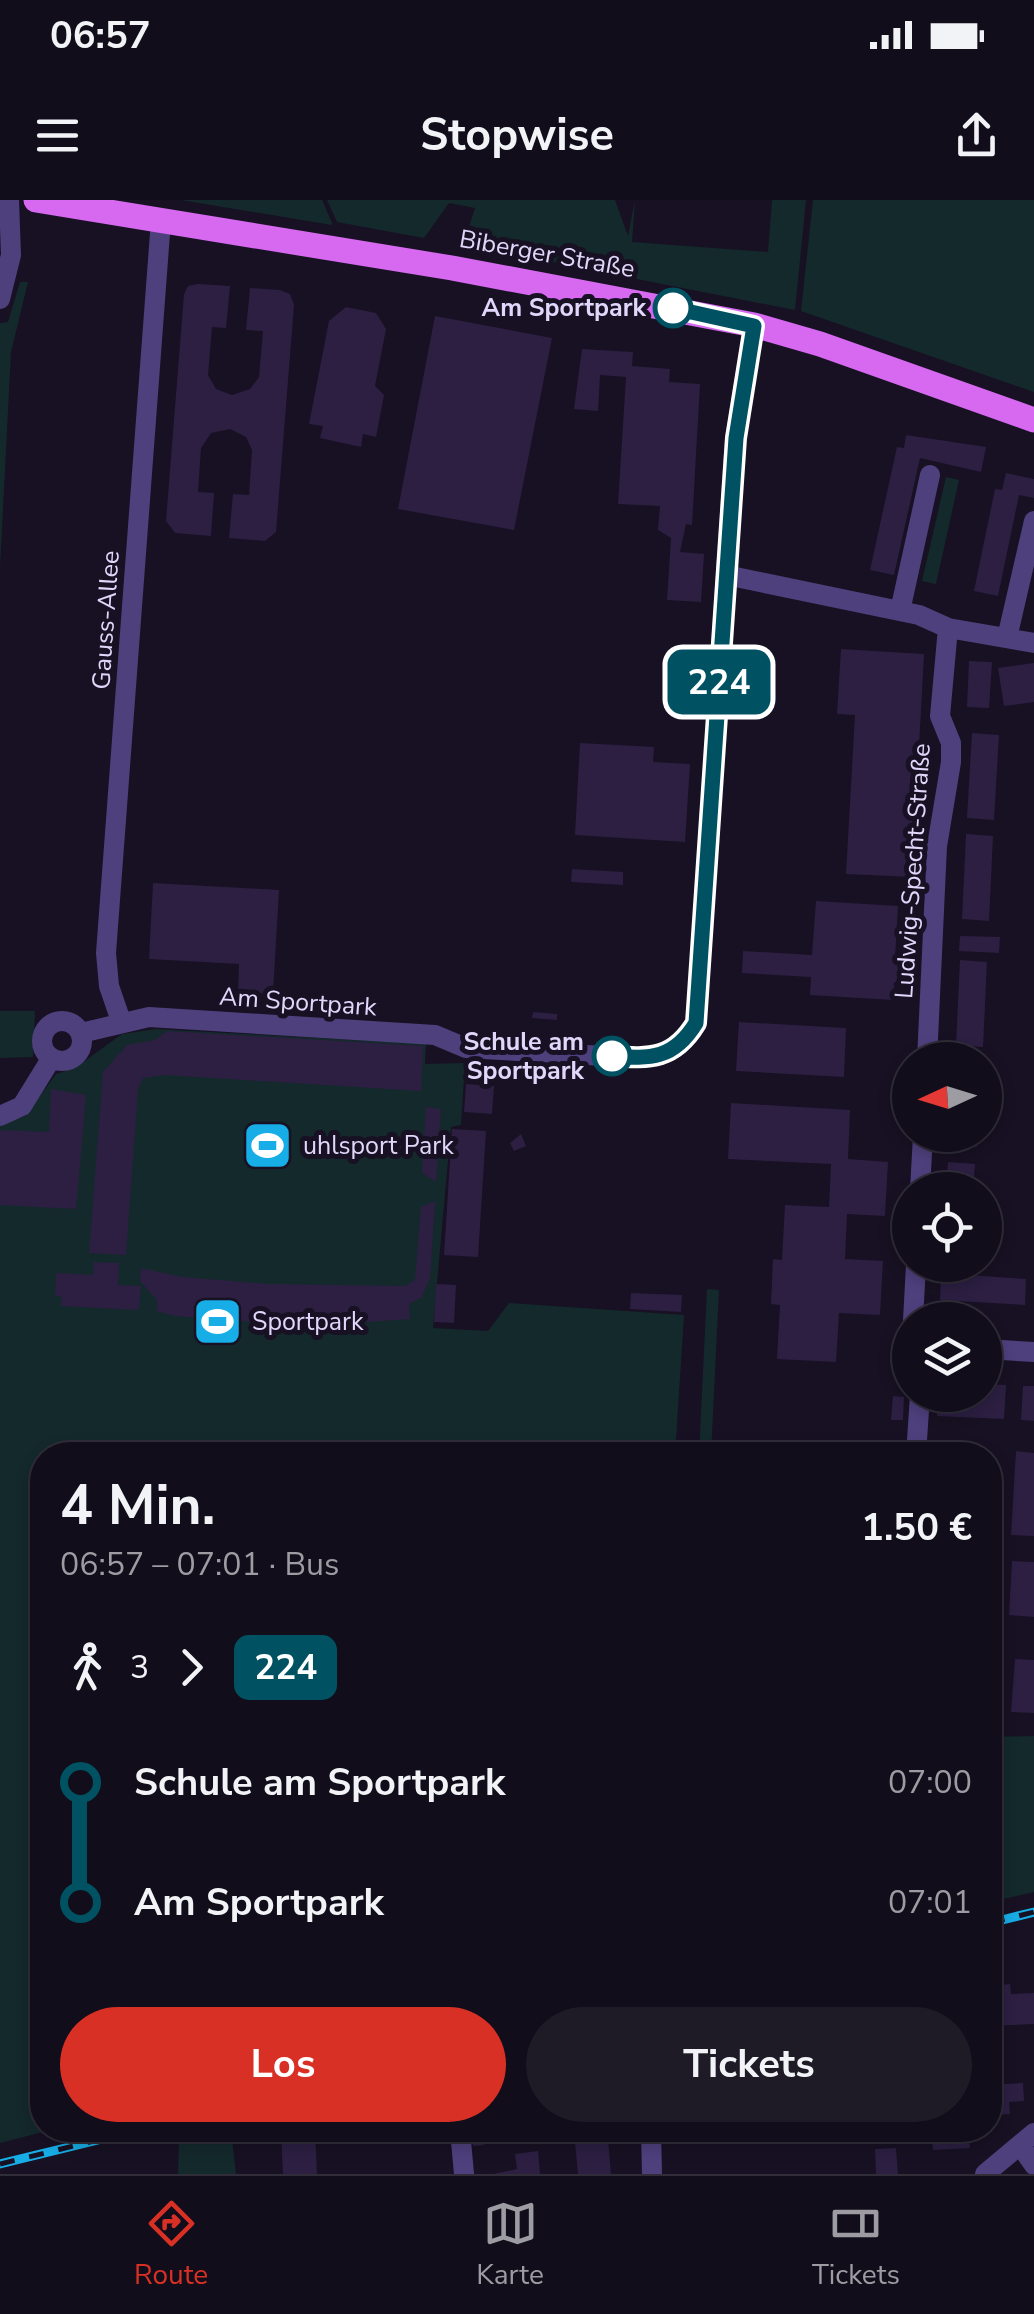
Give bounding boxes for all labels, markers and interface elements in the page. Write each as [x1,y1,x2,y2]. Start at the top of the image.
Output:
text: 06:57 [50,10,151,61]
text: Stopwise [420,105,614,166]
icon: menu [30,108,85,163]
icon: share [949,108,1004,163]
street label: Biberger Straße [457,222,637,286]
marker: Am Sportpark [654,289,692,327]
place label: Am Sportpark [482,291,647,325]
street label: Gauss-Allee [84,549,128,691]
line badge: 224 [662,650,776,714]
text: 224 [687,659,751,706]
street label: Ludwig-Specht-Straße [887,742,939,1000]
street label: Am Sportpark [218,980,378,1024]
place label: Schule am Sportpark [464,1025,585,1088]
marker: Schule am Sportpark [593,1037,631,1075]
north arrow [892,1042,1002,1152]
map controls [892,1042,1002,1412]
sports icon: uhlsport Park [242,1120,294,1172]
place label: uhlsport Park [303,1129,454,1163]
button: locate [892,1172,1002,1282]
sports icon: Sportpark [191,1296,243,1348]
button: layers [892,1302,1002,1412]
place label: Sportpark [252,1305,364,1339]
text: 4 Min. [60,1468,215,1543]
text: 1.50 € [861,1502,972,1553]
text: 06:57 – 07:01 · Bus [60,1543,339,1586]
icon: walk [60,1640,115,1695]
icon: forward [164,1640,219,1695]
text: 224 [254,1644,317,1691]
text: 3 [130,1646,149,1689]
text: Schule am Sportpark [134,1757,505,1808]
text: 07:00 [888,1761,972,1804]
text: Am Sportpark [134,1877,384,1928]
text: 07:01 [888,1881,972,1924]
button: Los [60,2007,506,2122]
button: Tickets [526,2007,972,2122]
tab: Route [134,2196,208,2294]
tab: Karte [476,2196,544,2294]
tab: Tickets [812,2196,900,2294]

